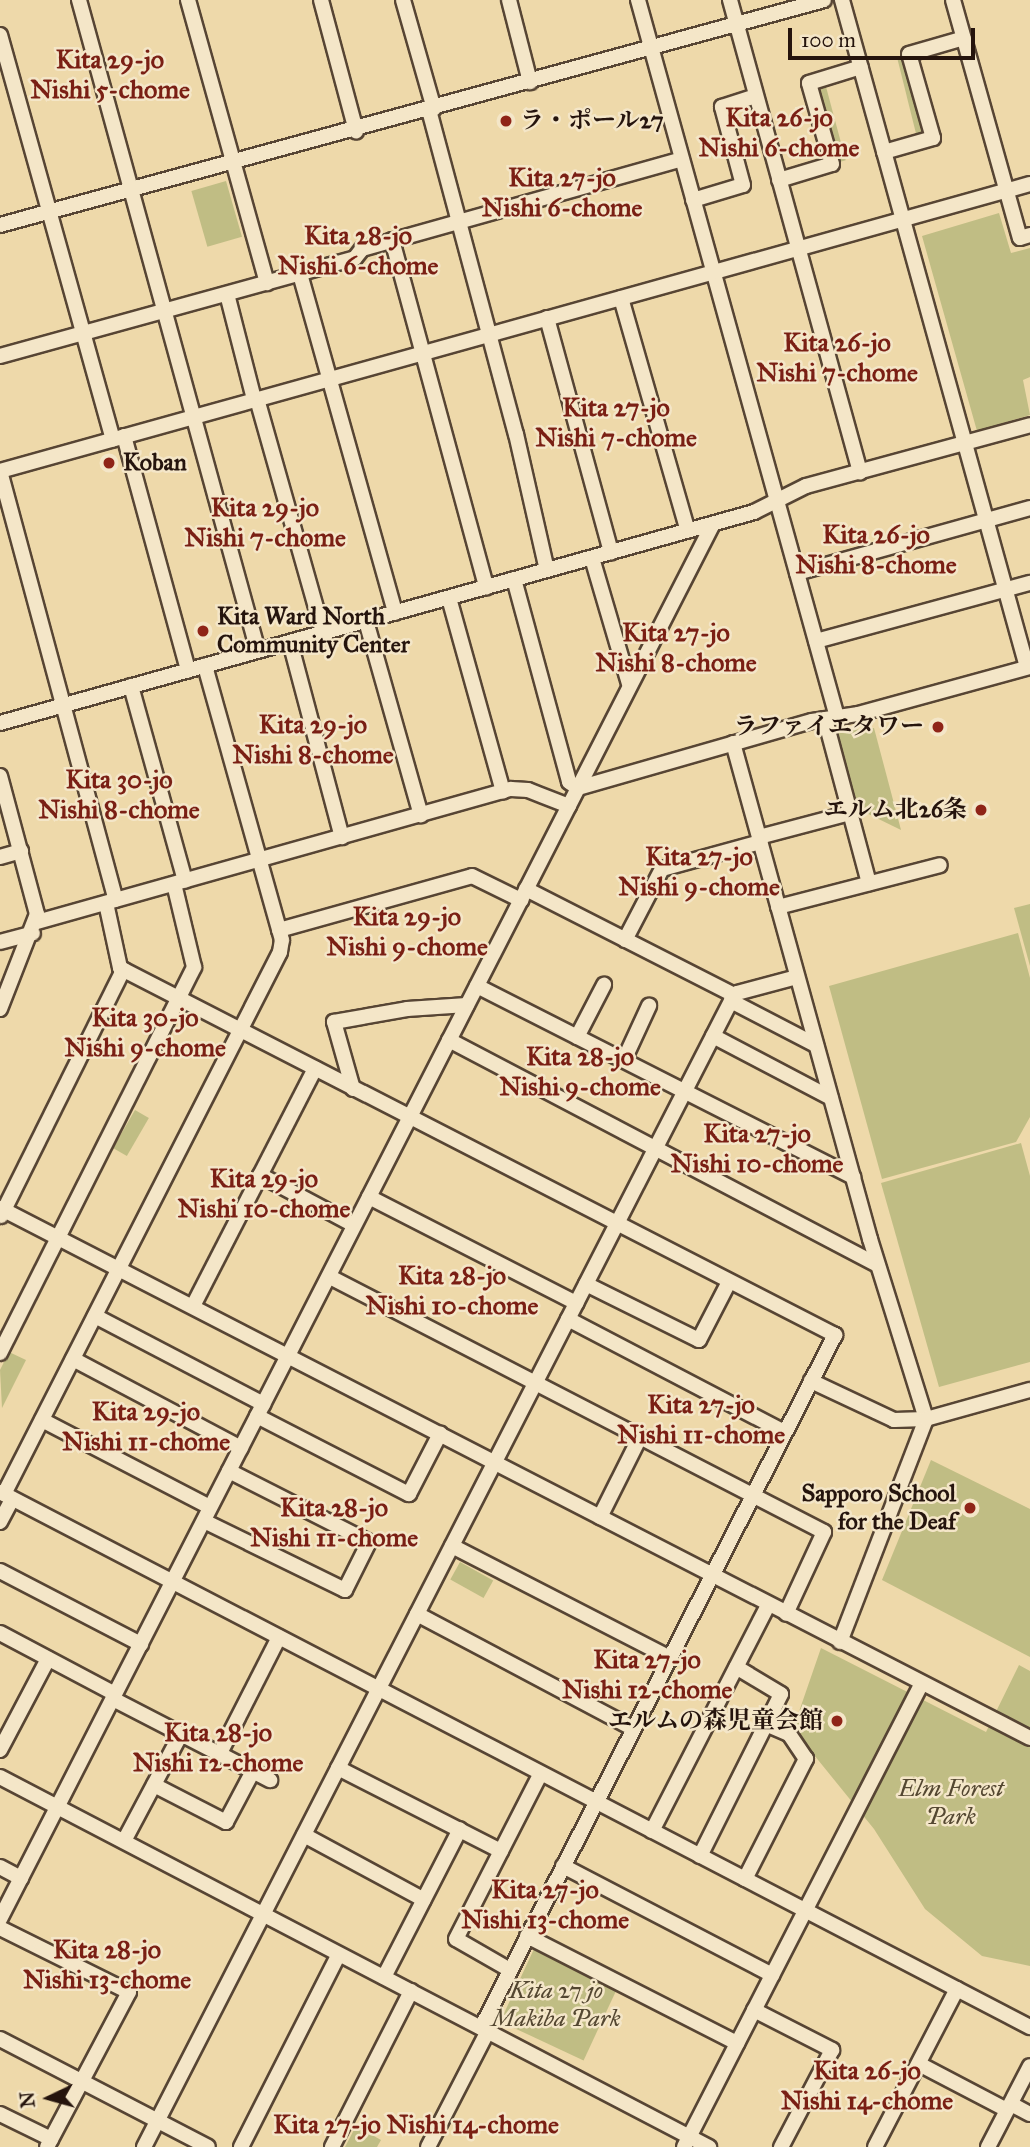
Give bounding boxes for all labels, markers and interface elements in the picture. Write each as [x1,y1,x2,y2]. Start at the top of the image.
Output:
scale bar [792,14,979,58]
text: 100 m [801,27,856,53]
district label: Kita 29-jo Nishi 5-chome [30,44,190,106]
district label: Kita 26-jo Nishi 6-chome [699,102,859,164]
place label: ラ・ポール27 [520,107,664,135]
marker: ラ・ポール27 [498,113,514,129]
district label: Kita 27-jo Nishi 6-chome [482,162,642,224]
district label: Kita 28-jo Nishi 6-chome [278,220,438,282]
district label: Kita 26-jo Nishi 7-chome [756,327,918,388]
district label: Kita 27-jo Nishi 7-chome [535,392,697,453]
place label: Koban [123,449,187,477]
marker: Koban [101,455,117,471]
district label: Kita 29-jo Nishi 7-chome [184,492,346,554]
district label: Kita 26-jo Nishi 8-chome [795,519,957,580]
place label: Kita Ward North Community Center [217,603,410,659]
district label: Kita 27-jo Nishi 8-chome [595,617,757,678]
marker: Kita Ward North Community Center [195,623,211,639]
district label: Kita 29-jo Nishi 8-chome [232,709,394,770]
place label: ラファイエタワー [732,713,924,741]
marker: ラファイエタワー [930,719,946,735]
district label: Kita 30-jo Nishi 8-chome [38,764,200,826]
place label: エルム北26条 [823,796,967,824]
marker: エルム北26条 [973,802,989,818]
district label: Kita 27-jo Nishi 9-chome [618,841,780,903]
district label: Kita 29-jo Nishi 9-chome [326,901,488,962]
district label: Kita 30-jo Nishi 9-chome [64,1002,226,1064]
district label: Kita 28-jo Nishi 9-chome [499,1041,661,1102]
district label: Kita 27-jo Nishi 10-chome [671,1118,843,1180]
district label: Kita 29-jo Nishi 10-chome [178,1163,350,1224]
district label: Kita 28-jo Nishi 10-chome [366,1260,538,1322]
district label: Kita 27-jo Nishi 11-chome [617,1389,785,1450]
district label: Kita 29-jo Nishi 11-chome [62,1396,230,1458]
place label: Sapporo School for the Deaf [801,1480,956,1536]
district label: Kita 28-jo Nishi 11-chome [250,1492,418,1554]
marker: Sapporo School for the Deaf [962,1500,978,1516]
district label: Kita 27-jo Nishi 12-chome [562,1644,732,1706]
place label: エルムの森児童会館 [607,1707,823,1735]
marker: エルムの森児童会館 [829,1713,845,1729]
district label: Kita 28-jo Nishi 12-chome [133,1717,303,1778]
park label: Elm Forest Park [898,1775,1004,1831]
district label: Kita 27-jo Nishi 13-chome [461,1874,629,1936]
district label: Kita 28-jo Nishi 13-chome [23,1934,191,1996]
park label: Kita 27 jo Makiba Park [491,1977,621,2033]
district label: Kita 26-jo Nishi 14-chome [781,2055,953,2116]
north arrow [14,2063,84,2133]
text: N [15,2091,40,2109]
district label: Kita 27-jo Nishi 14-chome [273,2109,559,2141]

